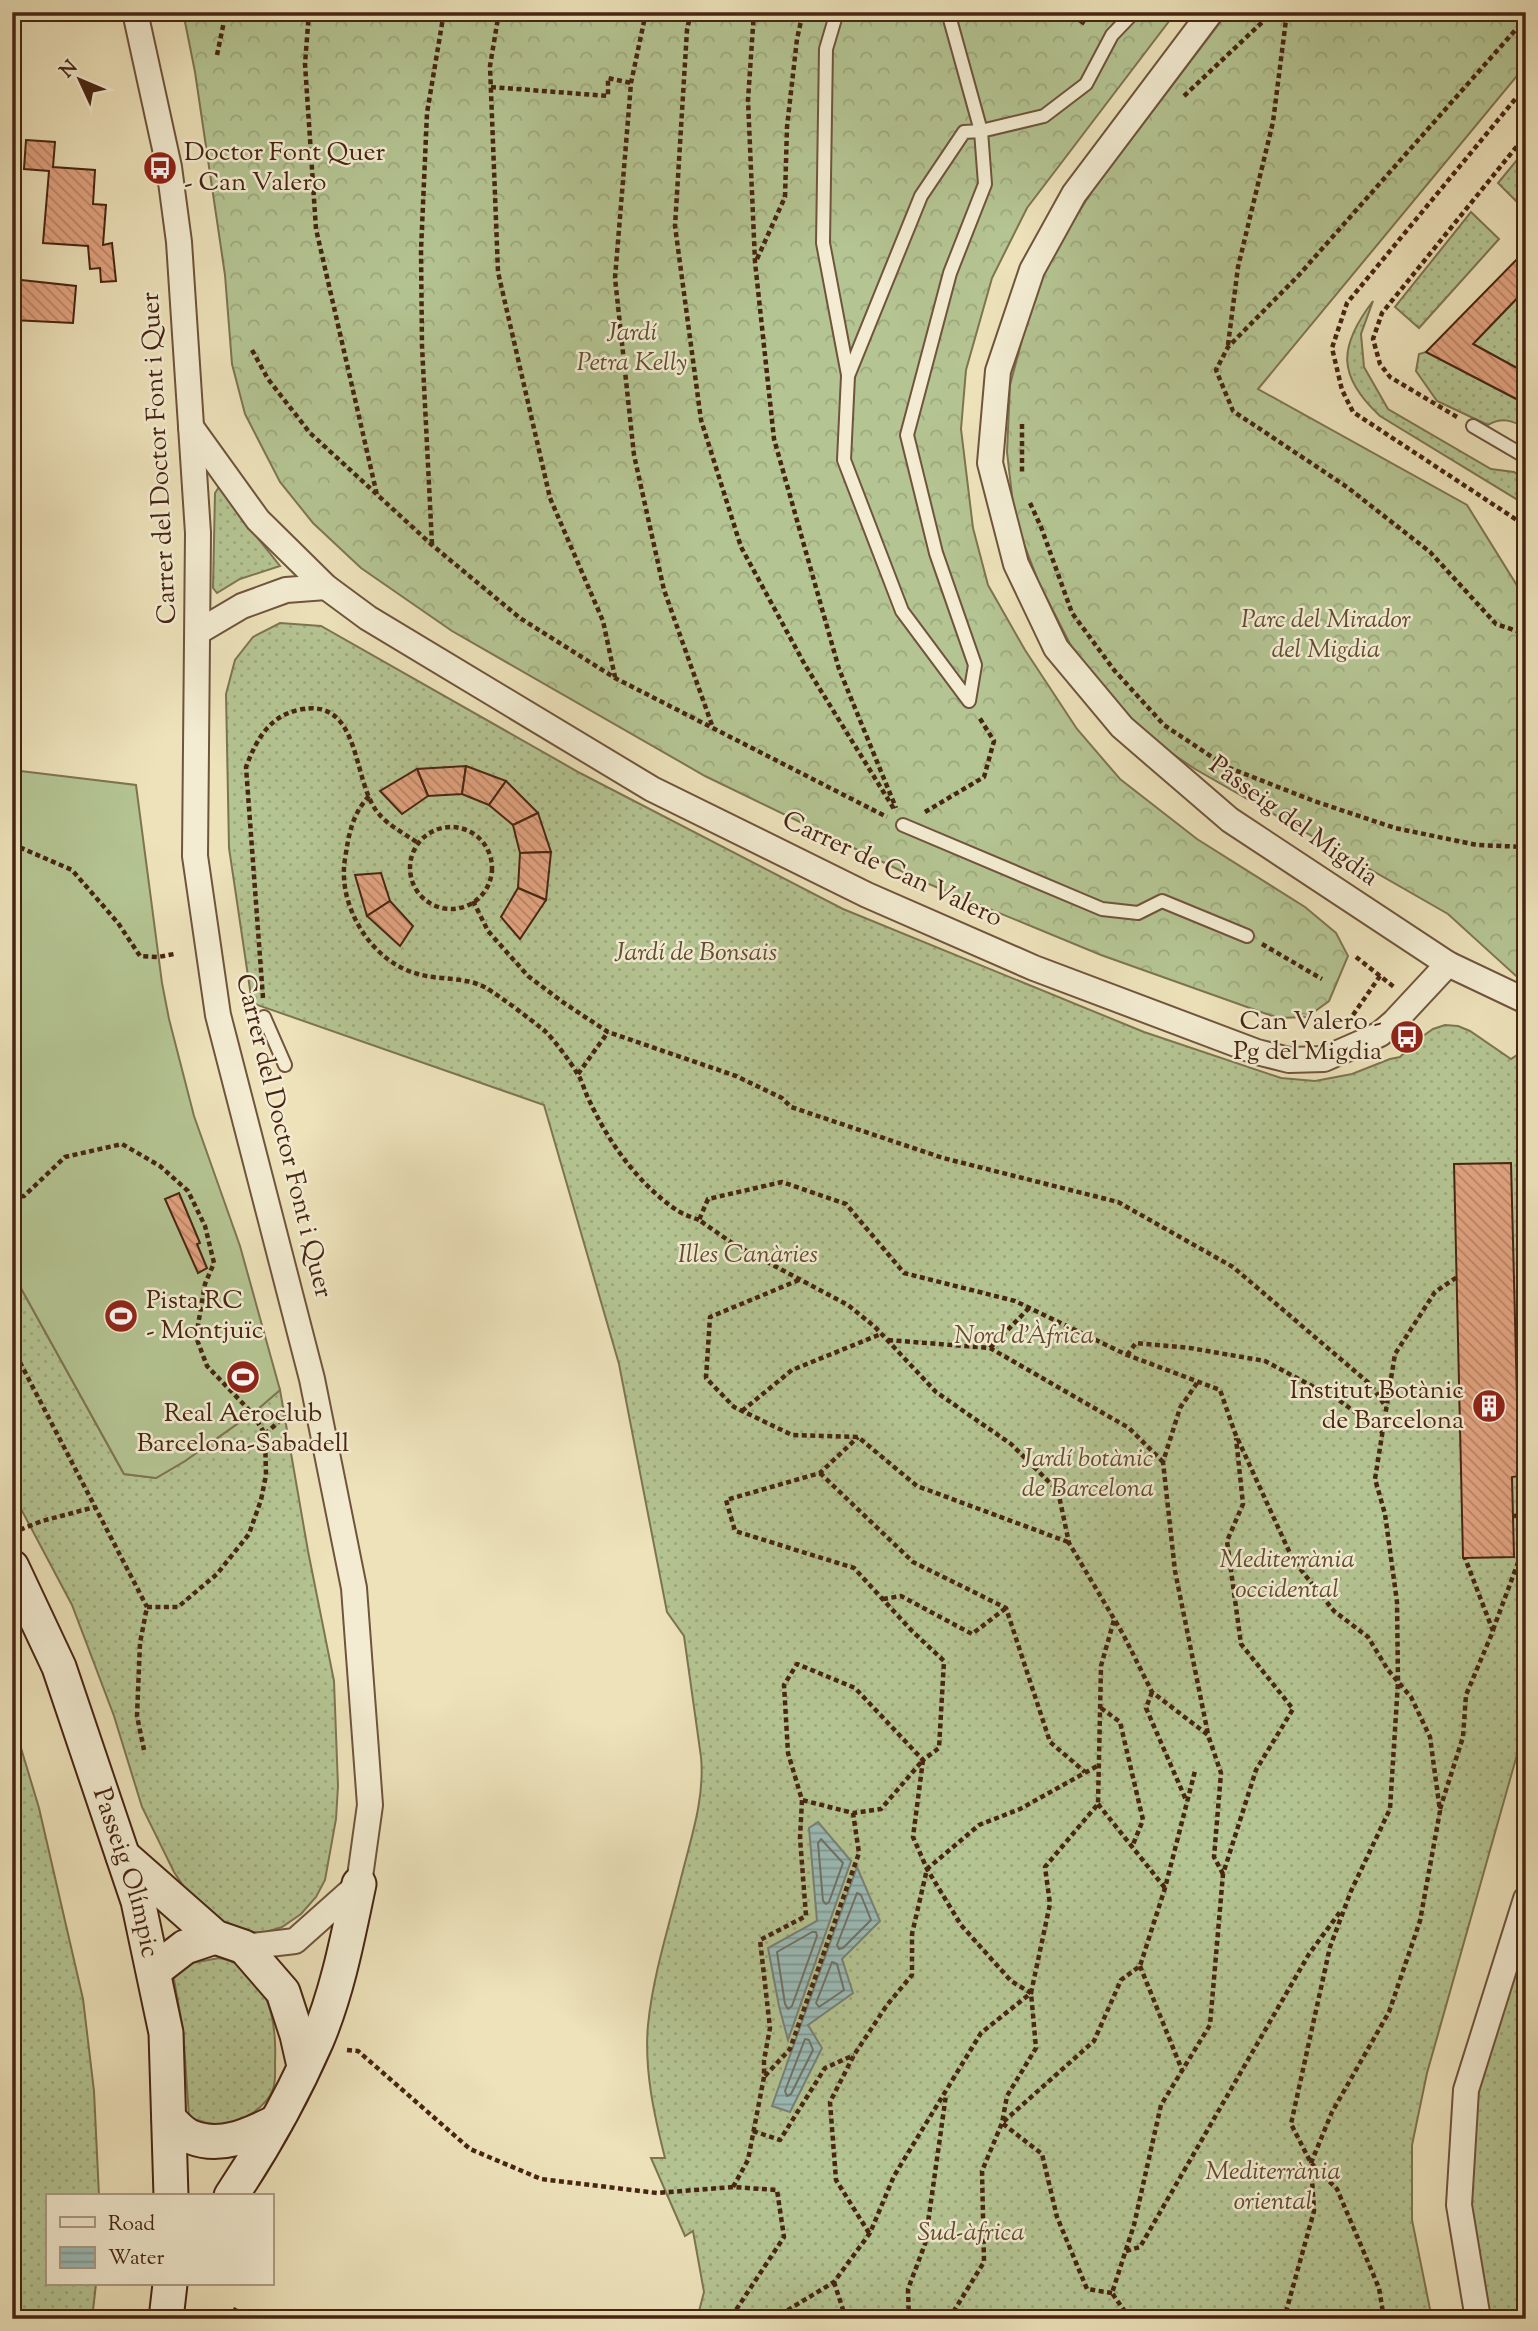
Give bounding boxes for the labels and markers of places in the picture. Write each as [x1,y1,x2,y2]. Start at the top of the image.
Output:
place label: Doctor Font Quer - Can Valero [184,135,386,202]
bus stop icon: Doctor Font Quer - Can Valero [141,149,179,187]
place label: Can Valero - Pg del Migdia [1233,1004,1382,1071]
bus stop icon: Can Valero - Pg del Migdia [1388,1018,1426,1056]
place label: Pista RC - Montjuïc [146,1283,264,1350]
sports icon: Pista RC - Montjuïc [102,1297,140,1335]
sports icon: Real Aeroclub Barcelona-Sabadell [224,1358,262,1396]
place label: Institut Botànic de Barcelona [1290,1373,1464,1440]
building icon: Institut Botànic de Barcelona [1470,1387,1508,1425]
place label: Real Aeroclub Barcelona-Sabadell [137,1396,349,1463]

